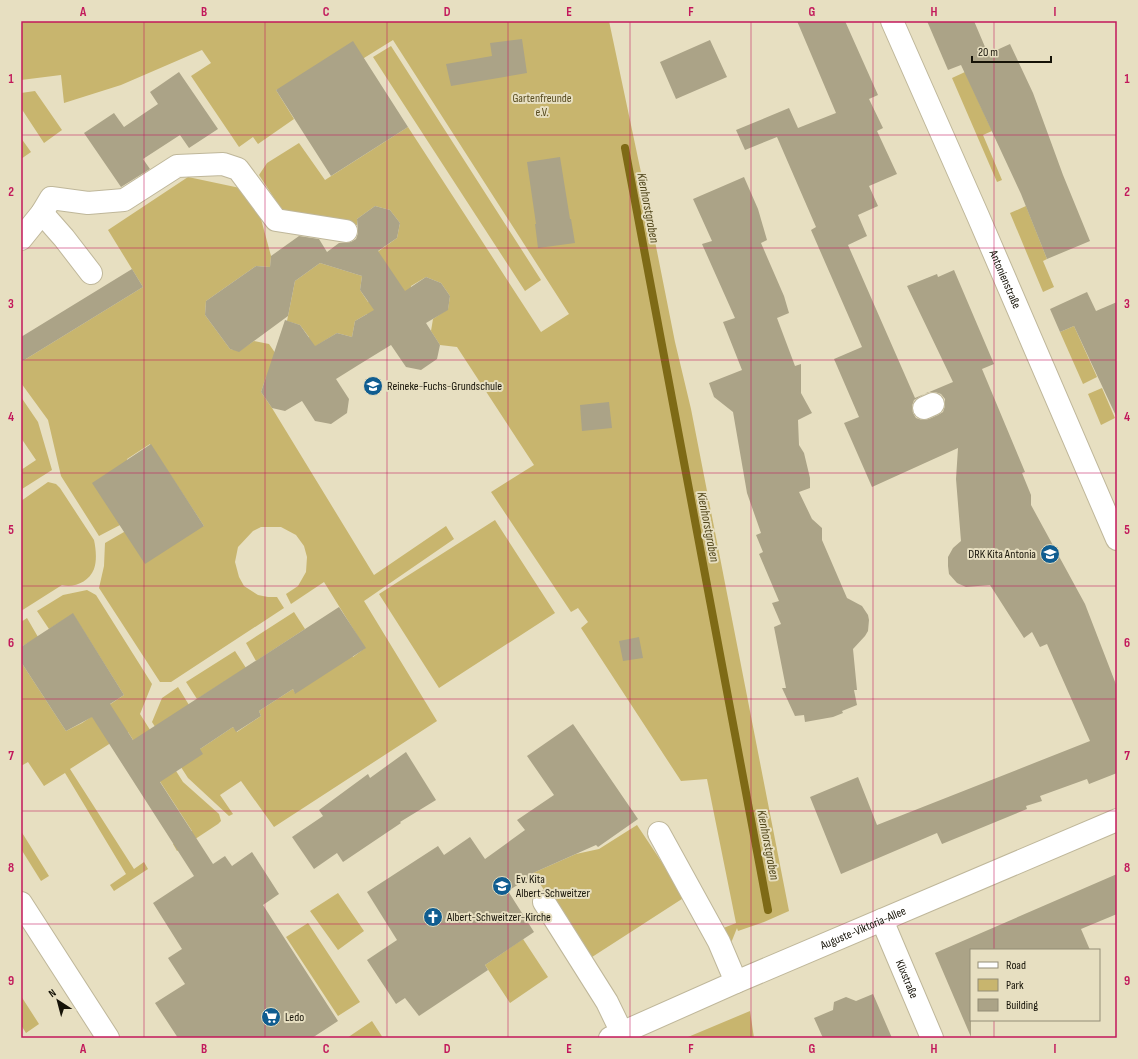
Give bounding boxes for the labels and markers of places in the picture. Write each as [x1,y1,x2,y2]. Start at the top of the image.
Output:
school or university icon: Reineke-Fuchs-Grundschule [362,375,384,397]
place label: Reineke-Fuchs-Grundschule [387,379,502,394]
school or university icon: DRK Kita Antonia [1039,543,1061,565]
place label: DRK Kita Antonia [968,547,1036,562]
place label: Ev. Kita Albert-Schweitzer [515,872,590,901]
school or university icon: Ev. Kita Albert-Schweitzer [491,875,513,897]
church icon: Albert-Schweitzer-Kirche [422,906,444,928]
place label: Albert-Schweitzer-Kirche [446,910,551,925]
supermarket icon: Ledo [260,1006,282,1028]
place label: Ledo [285,1010,304,1025]

